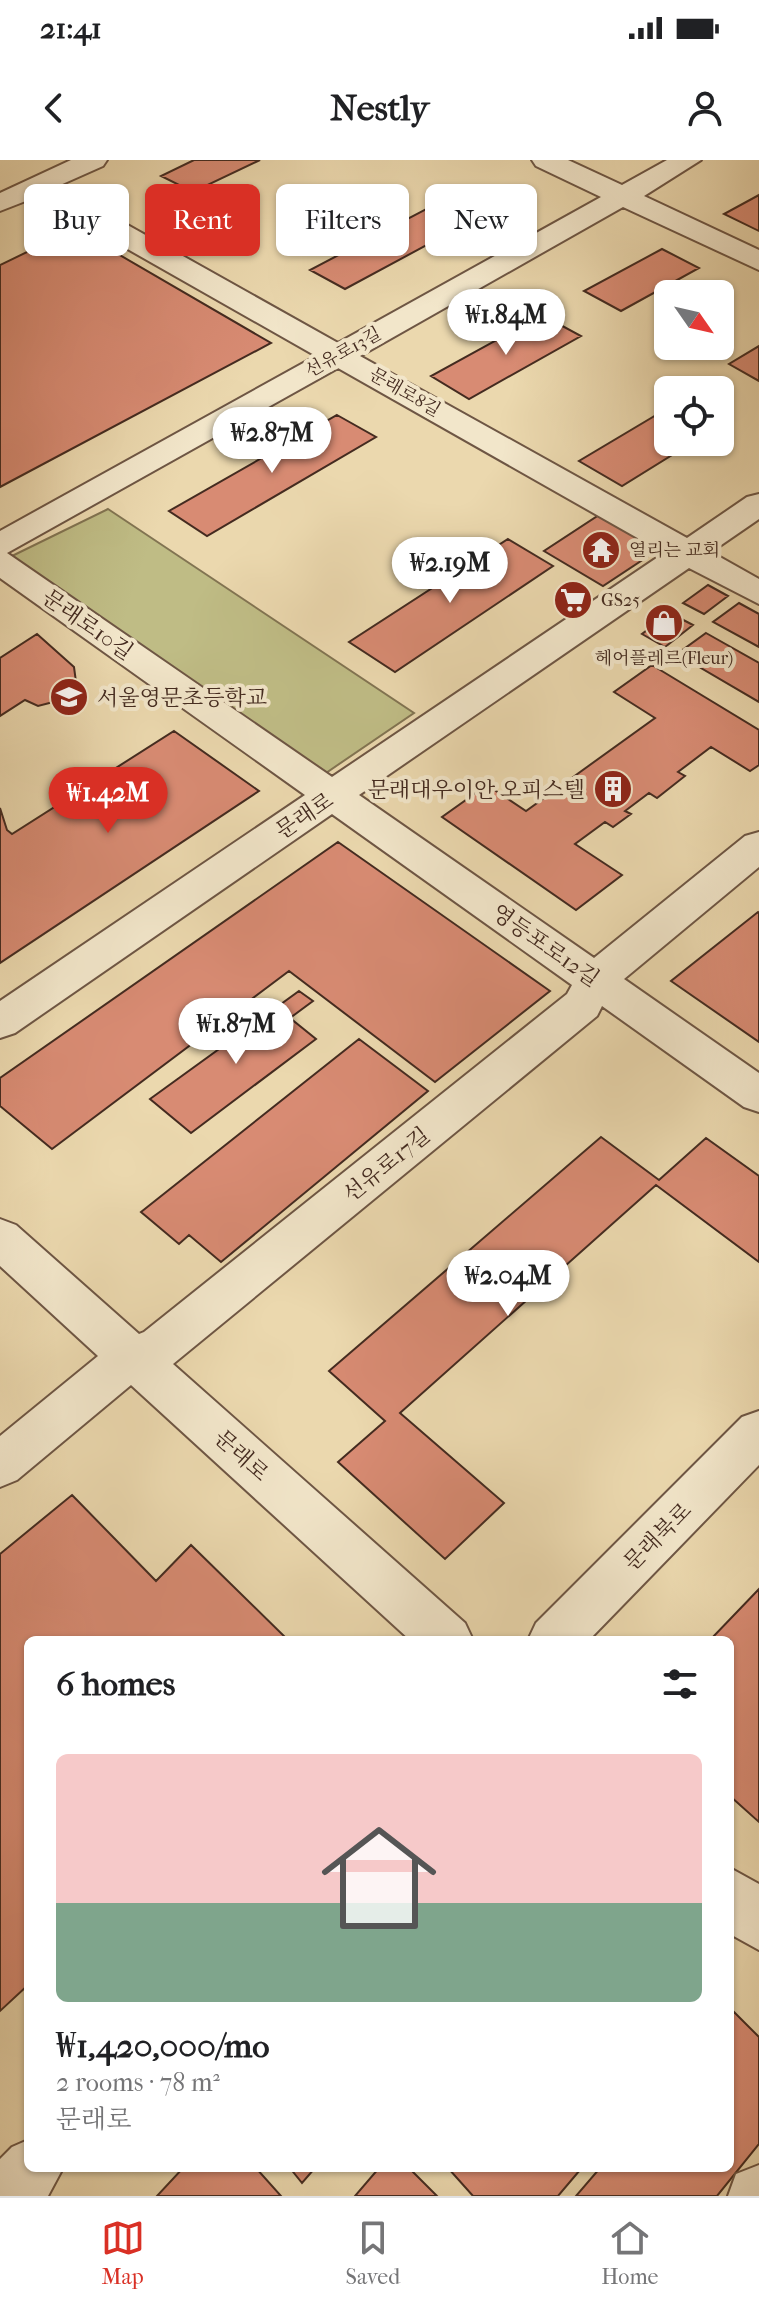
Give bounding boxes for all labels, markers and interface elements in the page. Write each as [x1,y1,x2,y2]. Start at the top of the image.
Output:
text: 21:41 [40,11,102,46]
icon: back [32,86,76,130]
icon: person [683,86,727,130]
text: Nestly [330,87,429,129]
chip: Buy [24,184,129,256]
chip: Rent [145,184,260,256]
chip: Filters [276,184,409,256]
chip: New [425,184,537,256]
north arrow [654,280,734,360]
map controls [654,280,734,456]
pin: ₩1.84M [441,289,571,357]
text: ₩1.84M [465,299,547,330]
street label: 선유로13길 [302,323,385,382]
street label: 문래로8길 [365,364,444,421]
button: locate [654,376,734,456]
pin: ₩2.87M [207,407,337,475]
text: ₩2.87M [230,417,314,448]
temple icon: 열리는 교회 [580,529,622,571]
pin: ₩2.19M [385,537,515,605]
place label: 열리는 교회 [629,540,720,561]
text: ₩2.19M [410,547,490,578]
supermarket icon: GS25 [552,579,594,621]
street label: 문래로10길 [37,584,138,666]
place label: GS25 [601,590,640,611]
shop icon: 헤어플레르(Fleur) [643,602,685,644]
place label: 헤어플레르(Fleur) [595,648,733,669]
school or university icon: 서울영문초등학교 [48,676,90,718]
place label: 서울영문초등학교 [97,685,267,711]
pin: ₩1.42M [43,767,173,835]
building icon: 문래대우이안 오피스텔 [592,768,634,810]
text: ₩1.42M [67,777,149,808]
place label: 문래대우이안 오피스텔 [368,777,585,803]
street label: 문래로 [271,787,338,844]
street label: 영등포로12길 [487,899,604,992]
pin: ₩1.87M [171,998,301,1066]
text: ₩1.87M [197,1008,276,1039]
street label: 선유로17길 [338,1122,435,1207]
pin: ₩2.04M [443,1250,573,1318]
text: ₩2.04M [465,1260,551,1291]
street label: 문래로 [209,1425,274,1487]
street label: 문래북로 [618,1497,697,1576]
icon: filters [658,1662,702,1706]
text: 6 homes [56,1664,175,1704]
icon: home [307,1806,451,1950]
text: ₩1,420,000/mo [56,2026,269,2066]
text: 2 rooms · 78 m² [56,2067,220,2098]
text: 문래로 [56,2104,131,2135]
tab: Map [101,2216,145,2290]
tab: Saved [346,2216,400,2290]
tab: Home [601,2216,658,2290]

